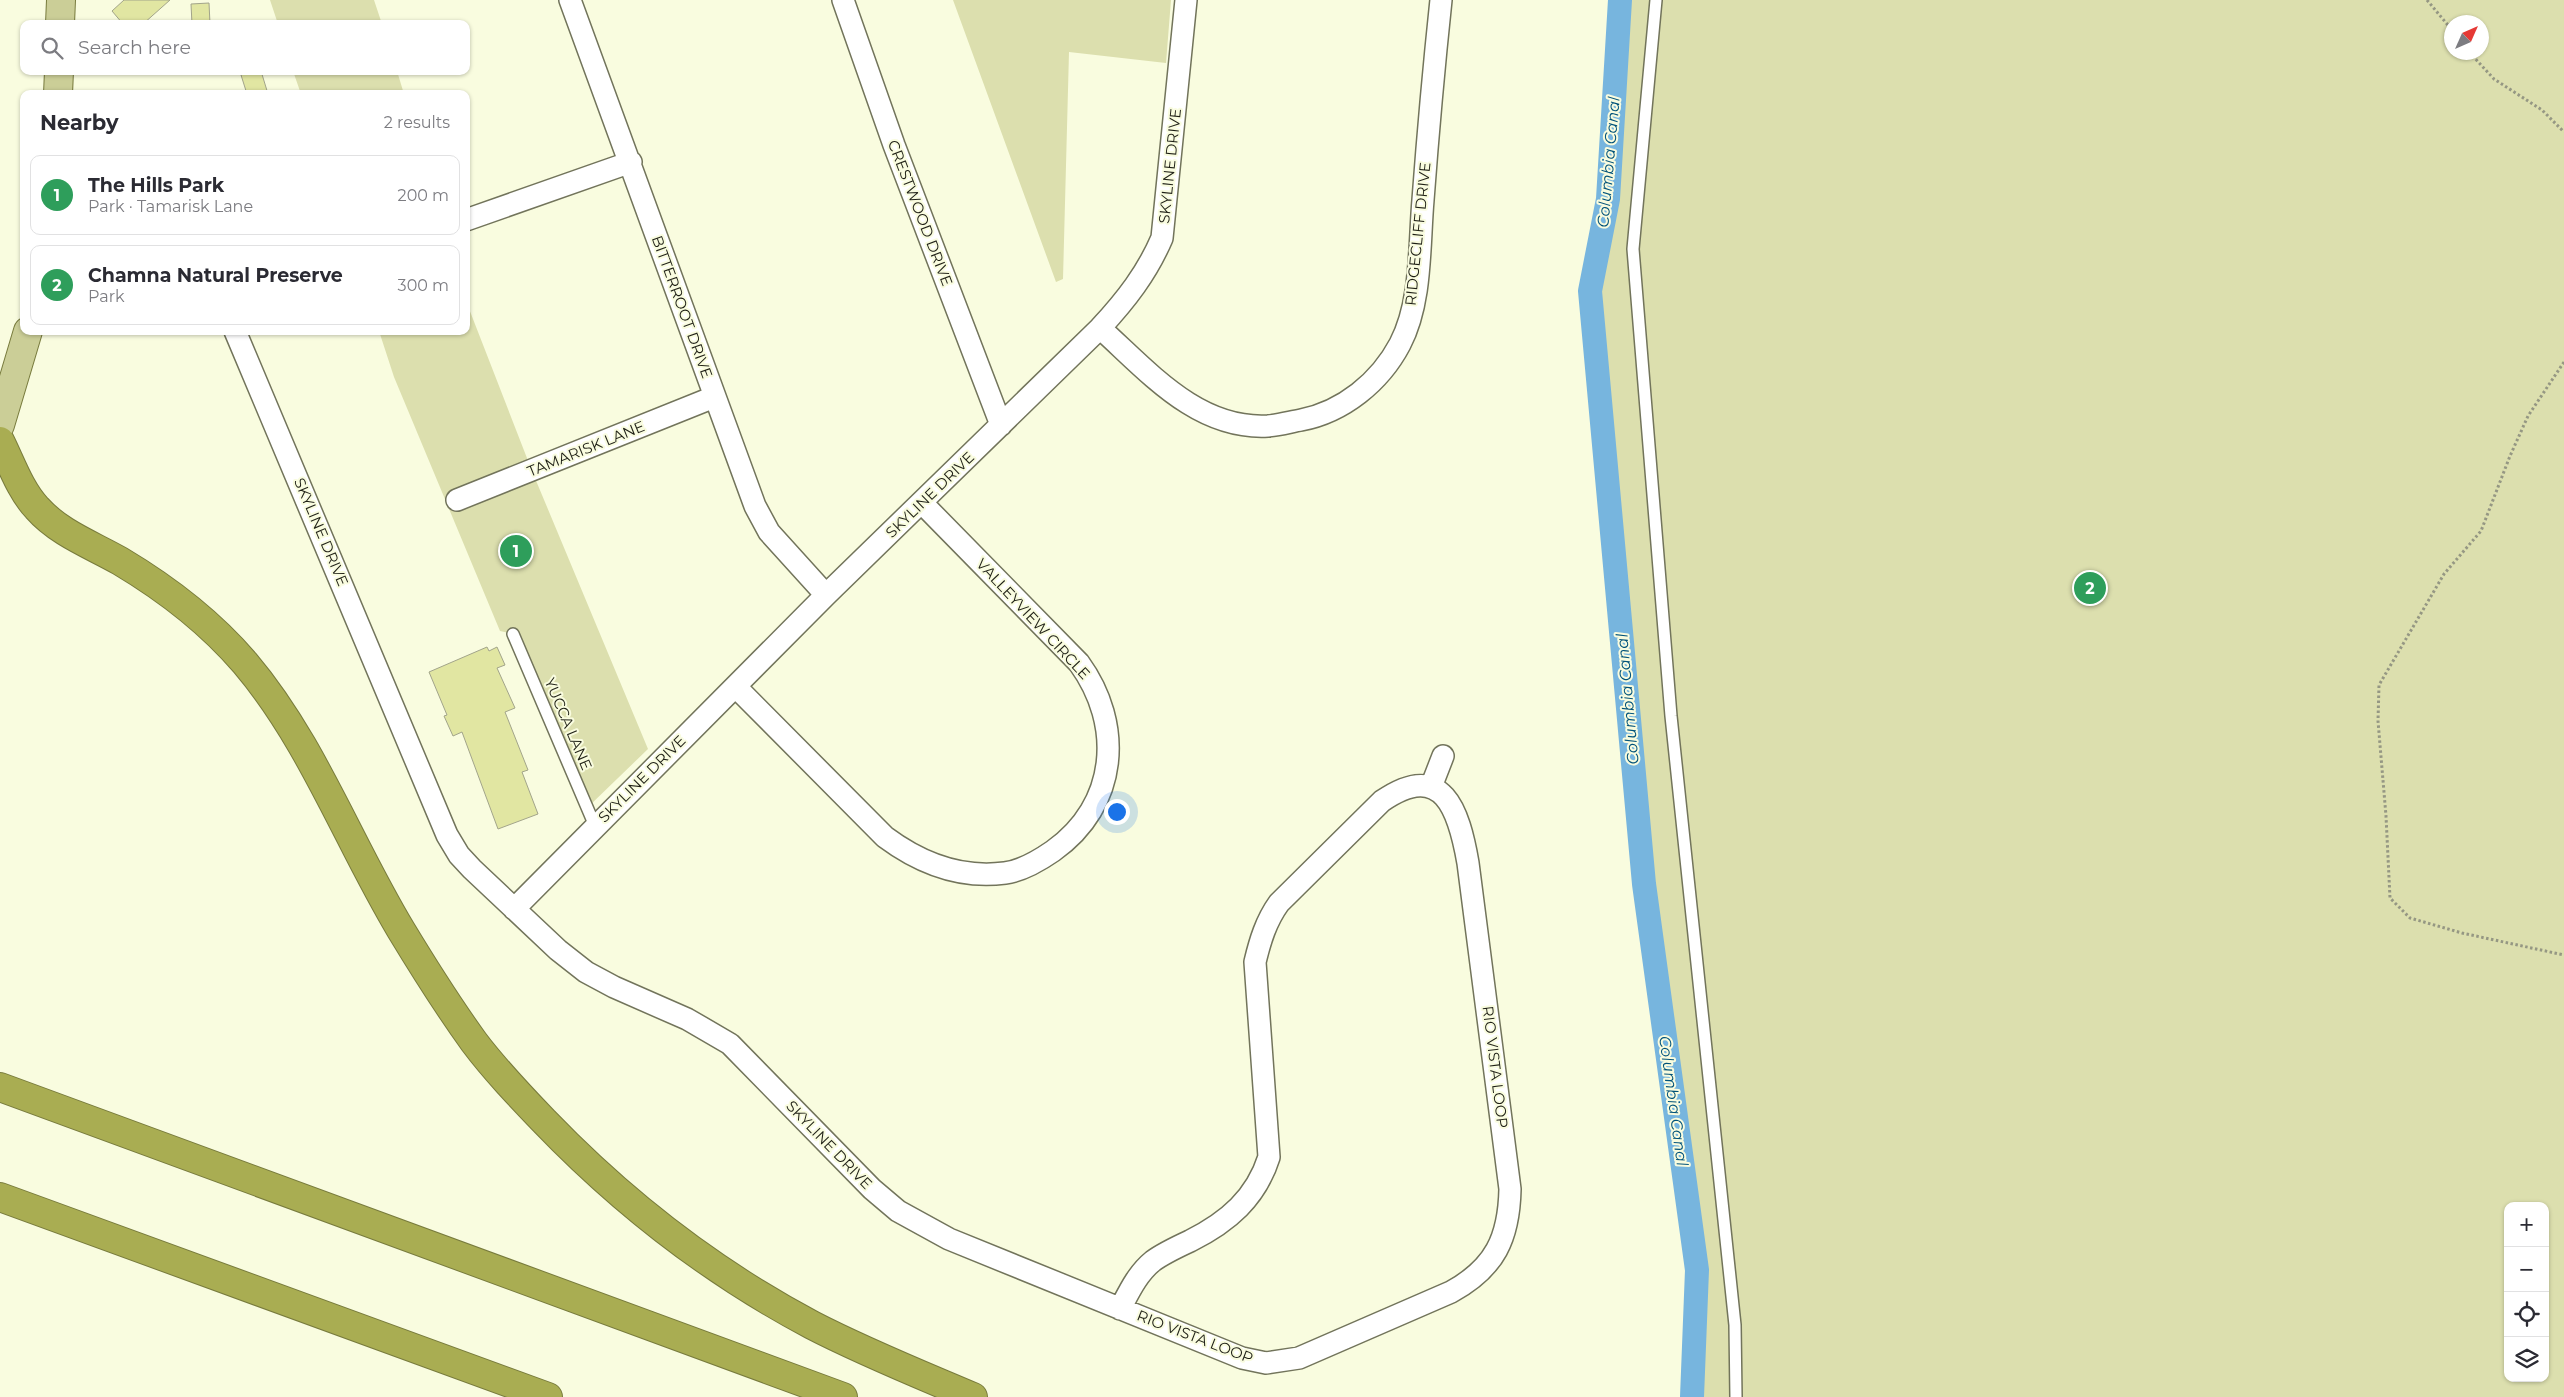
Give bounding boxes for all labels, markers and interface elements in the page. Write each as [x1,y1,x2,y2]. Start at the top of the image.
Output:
north arrow [2444,15,2489,60]
search box [20,20,470,75]
icon: search [38,34,66,62]
text: Search here [78,36,191,59]
water label: Columbia Canal [1593,95,1624,228]
street label: SKYLINE DRIVE [1154,107,1185,225]
text: Nearby [40,110,119,135]
text: 2 results [384,113,450,132]
street label: CRESTWOOD DRIVE [884,137,957,288]
street label: RIDGECLIFF DRIVE [1401,161,1434,307]
text: The Hills Park [88,174,224,197]
text: 1 [54,186,60,205]
text: 200 m [398,186,449,205]
text: Park · Tamarisk Lane [88,197,253,216]
street label: BITTERROOT DRIVE [648,233,717,381]
text: Chamna Natural Preserve [88,264,343,287]
text: 2 [52,276,62,295]
text: 300 m [398,276,449,295]
text: Park [88,287,125,306]
street label: TAMARISK LANE [524,416,647,481]
street label: SKYLINE DRIVE [881,448,978,542]
street label: SKYLINE DRIVE [290,475,353,589]
pin: 1 [500,532,532,570]
street label: VALLEYVIEW CIRCLE [972,554,1094,683]
pin: 2 [2074,569,2106,607]
water label: Columbia Canal [1612,632,1643,765]
street label: YUCCA LANE [541,675,596,773]
street label: SKYLINE DRIVE [594,731,689,826]
your location [1104,799,1130,825]
street label: RIO VISTA LOOP [1479,1005,1512,1129]
water label: Columbia Canal [1655,1035,1692,1168]
street label: SKYLINE DRIVE [782,1096,876,1193]
map controls [2504,1202,2549,1382]
button: + [2504,1202,2549,1247]
button: − [2504,1247,2549,1292]
button: locate [2504,1292,2549,1337]
street label: RIO VISTA LOOP [1134,1306,1256,1367]
button: layers [2504,1337,2549,1382]

